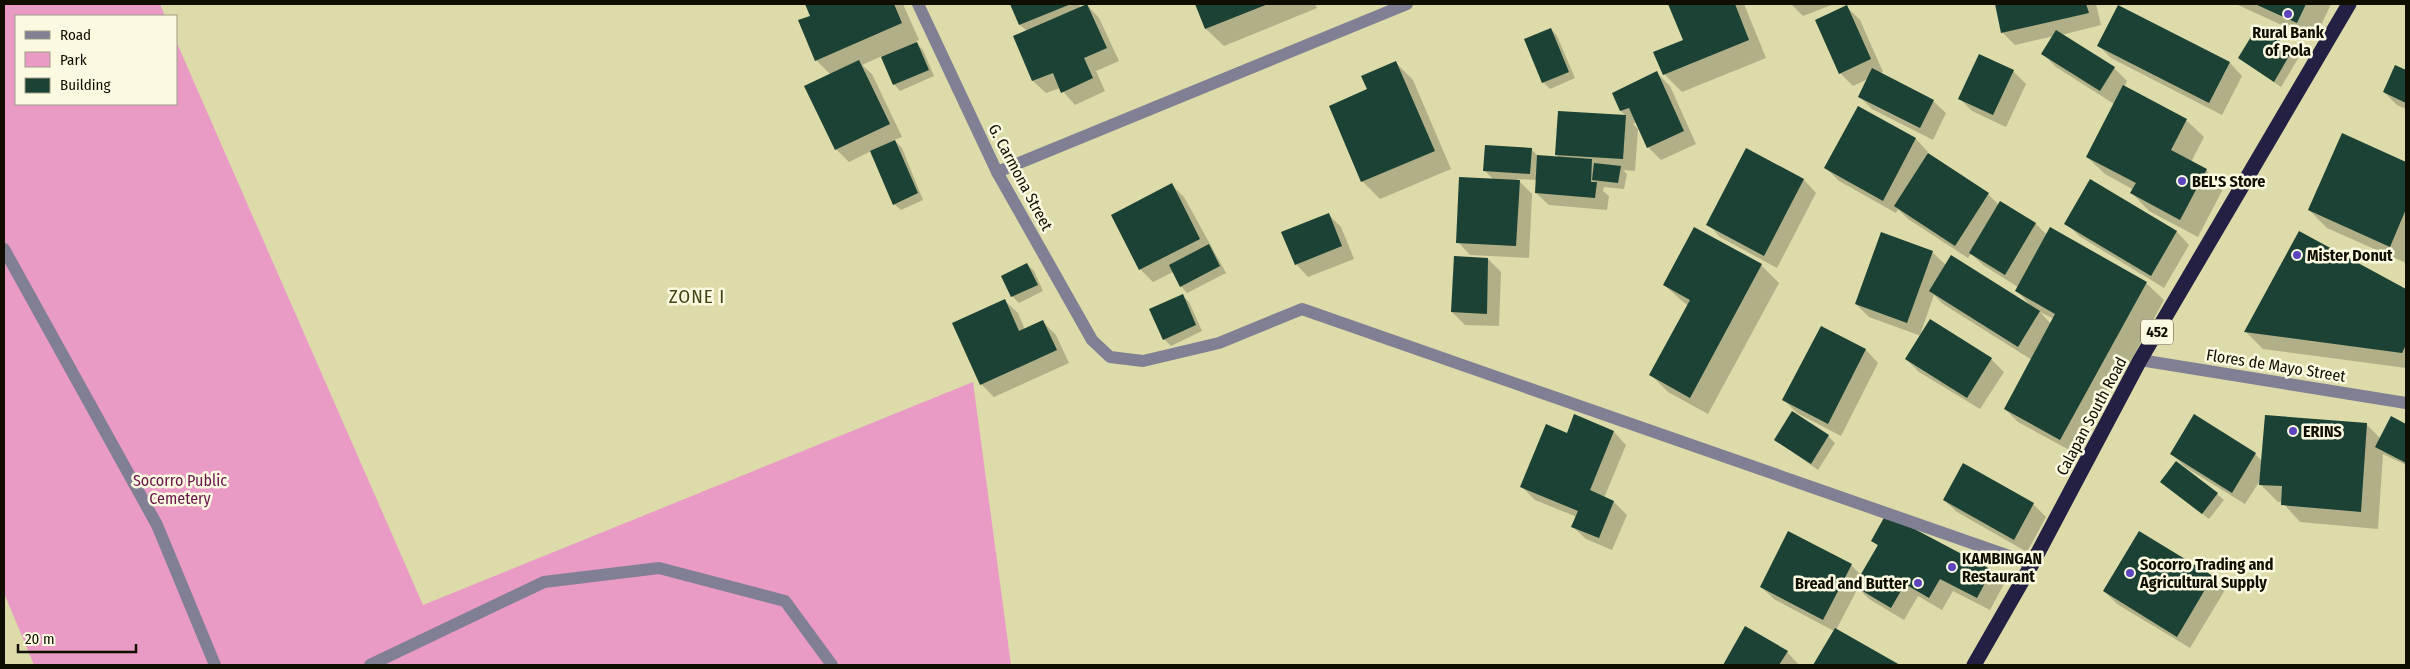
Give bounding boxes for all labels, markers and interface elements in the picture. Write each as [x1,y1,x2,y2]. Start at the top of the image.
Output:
marker: Rural Bank of Pola [2282,8,2294,20]
legend [15,15,178,105]
place label: Rural Bank of Pola [2252,23,2325,60]
text: Road [60,26,91,44]
text: Park [60,51,87,69]
text: Building [60,76,111,94]
street label: G. Carmona Street [985,121,1057,234]
place label: BEL'S Store [2192,172,2265,191]
marker: BEL'S Store [2176,175,2188,187]
place label: Mister Donut [2307,246,2393,265]
marker: Mister Donut [2291,249,2303,261]
district label: ZONE I [669,285,725,308]
road number: 452 [2141,320,2173,344]
street label: Flores de Mayo Street [2205,345,2348,386]
street label: Calapan South Road [2052,354,2131,479]
place label: ERINS [2303,422,2342,441]
marker: ERINS [2287,425,2299,437]
park label: Socorro Public Cemetery [133,471,227,508]
place label: KAMBINGAN Restaurant [1962,549,2042,586]
place label: Socorro Trading and Agricultural Supply [2139,555,2273,592]
marker: KAMBINGAN Restaurant [1946,561,1958,573]
marker: Socorro Trading and Agricultural Supply [2124,567,2136,579]
place label: Bread and Butter [1795,574,1908,593]
marker: Bread and Butter [1912,577,1924,589]
scale bar [18,622,135,654]
text: 20 m [25,630,55,648]

